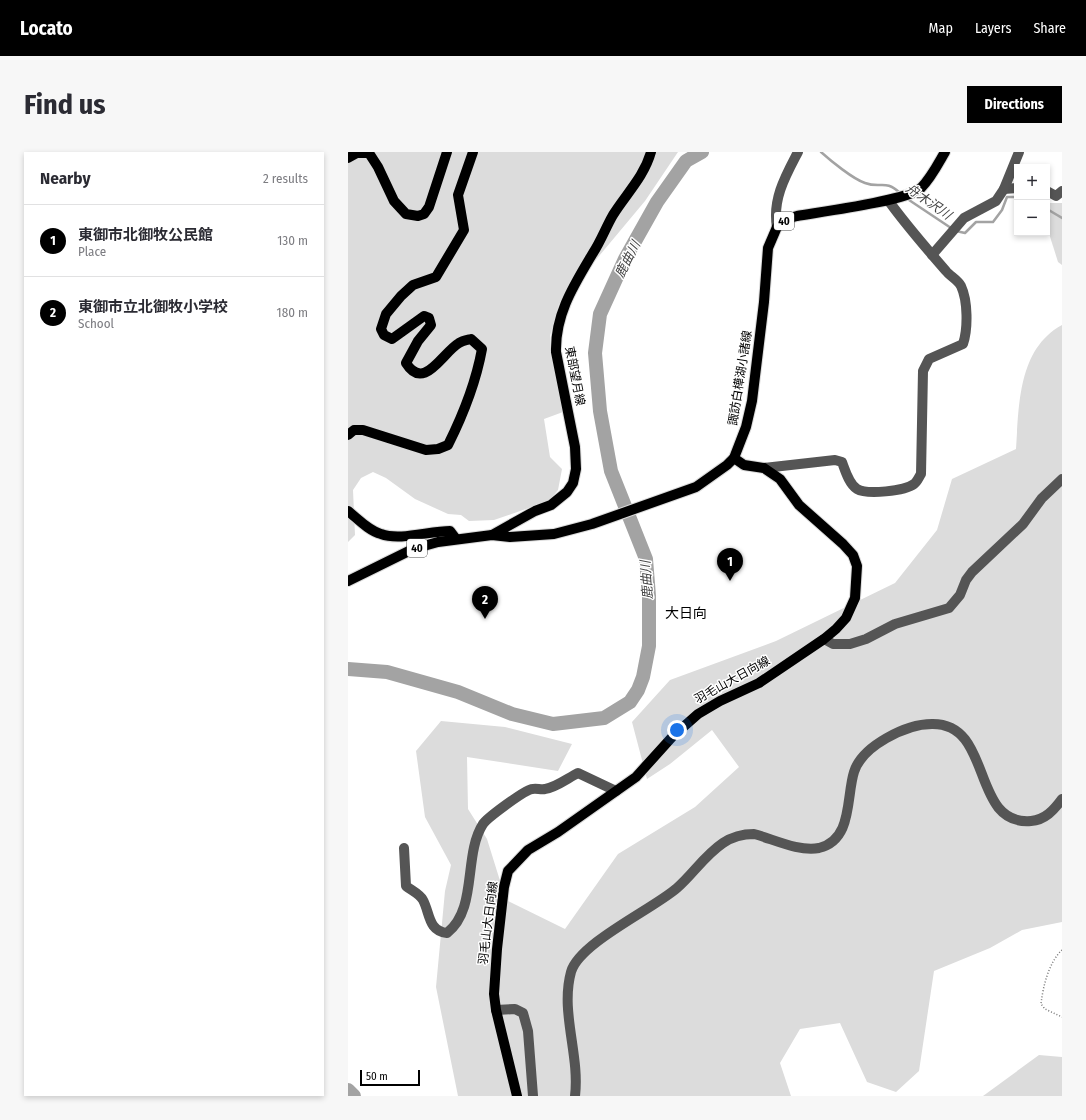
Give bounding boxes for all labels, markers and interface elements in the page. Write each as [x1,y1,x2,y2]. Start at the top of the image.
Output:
text: Locato [20,17,73,40]
text: Map [929,20,953,37]
text: Layers [975,20,1011,37]
text: Share [1033,20,1066,37]
button: Directions [967,86,1062,123]
text: Find us [24,88,106,121]
map controls [1014,164,1050,236]
button: + [1014,164,1050,200]
text: Nearby [40,168,91,189]
text: 2 results [263,171,308,186]
water label: 舟木沢川 [903,180,956,224]
button: − [1014,200,1050,236]
road number: 40 [774,212,794,230]
text: 東御市北御牧公民館 [78,226,213,244]
text: 1 [50,233,56,248]
text: 130 m [277,233,308,248]
water label: 鹿曲川 [612,237,644,280]
text: Place [78,244,106,259]
text: 東御市立北御牧小学校 [78,298,228,316]
text: 2 [50,305,56,320]
text: 180 m [277,305,308,320]
text: School [78,316,114,331]
street label: 諏訪白樺湖小諸線 [726,329,754,427]
street label: 東部望月線 [562,345,588,407]
road number: 40 [407,539,427,557]
pin: 1 [717,548,743,581]
water label: 鹿曲川 [638,558,655,600]
pin: 2 [472,586,498,619]
district label: 大日向 [665,605,707,622]
street label: 羽毛山大日向線 [692,654,772,706]
your location [667,720,687,740]
street label: 羽毛山大日向線 [476,880,500,966]
scale bar [360,1068,420,1087]
text: 50 m [366,1070,388,1083]

